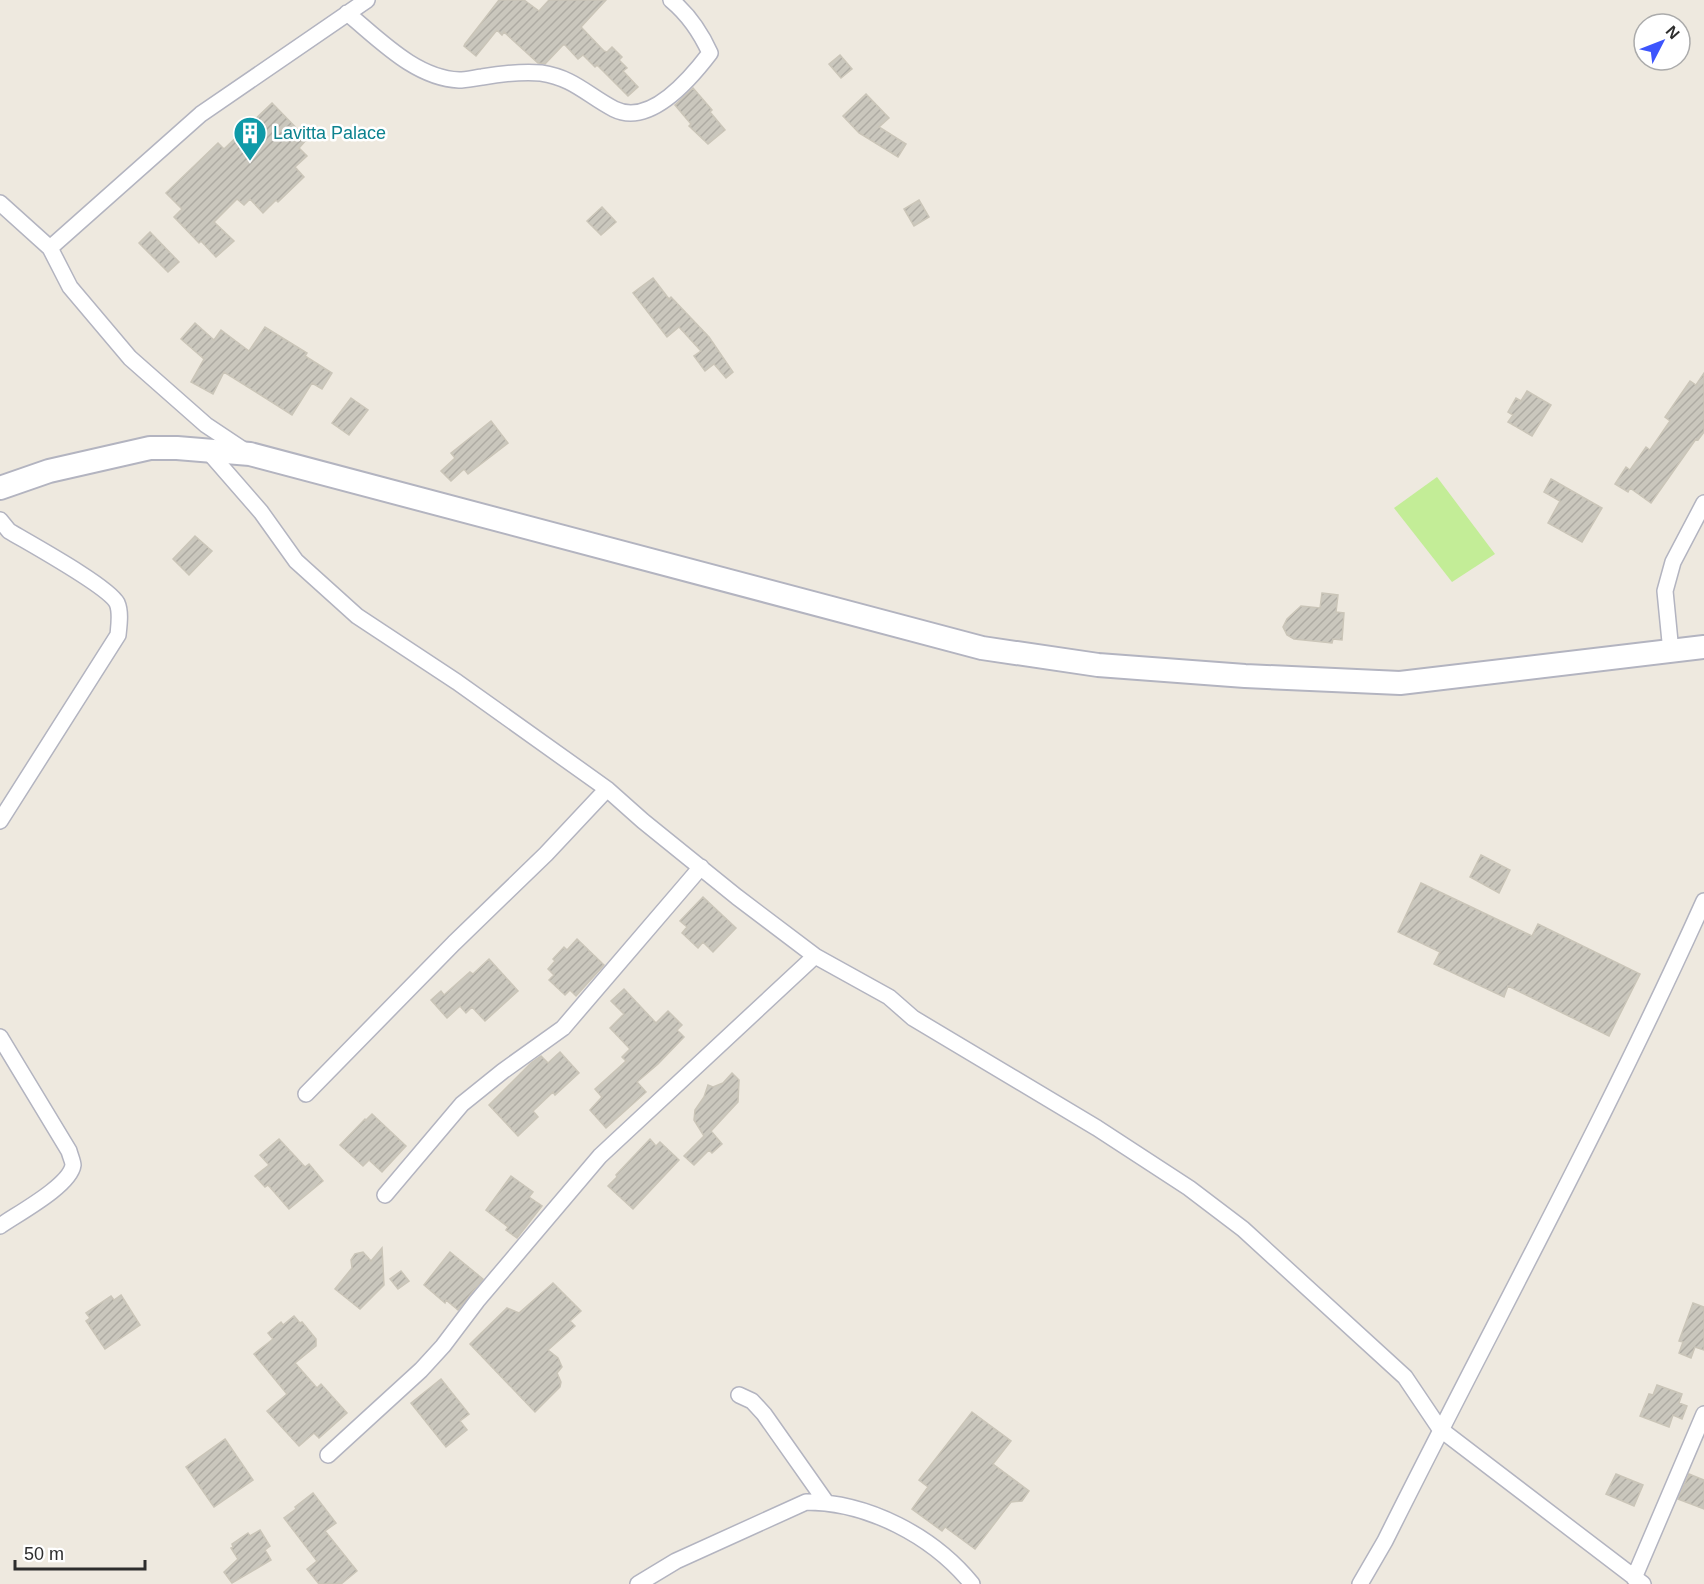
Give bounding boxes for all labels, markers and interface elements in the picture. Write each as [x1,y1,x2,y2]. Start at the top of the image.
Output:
north arrow [1632,12,1692,72]
text: N [1663,22,1683,42]
building icon: Lavitta Palace [232,115,268,162]
place label: Lavitta Palace [273,123,386,143]
scale bar [15,1533,146,1571]
text: 50 m [24,1544,64,1564]

